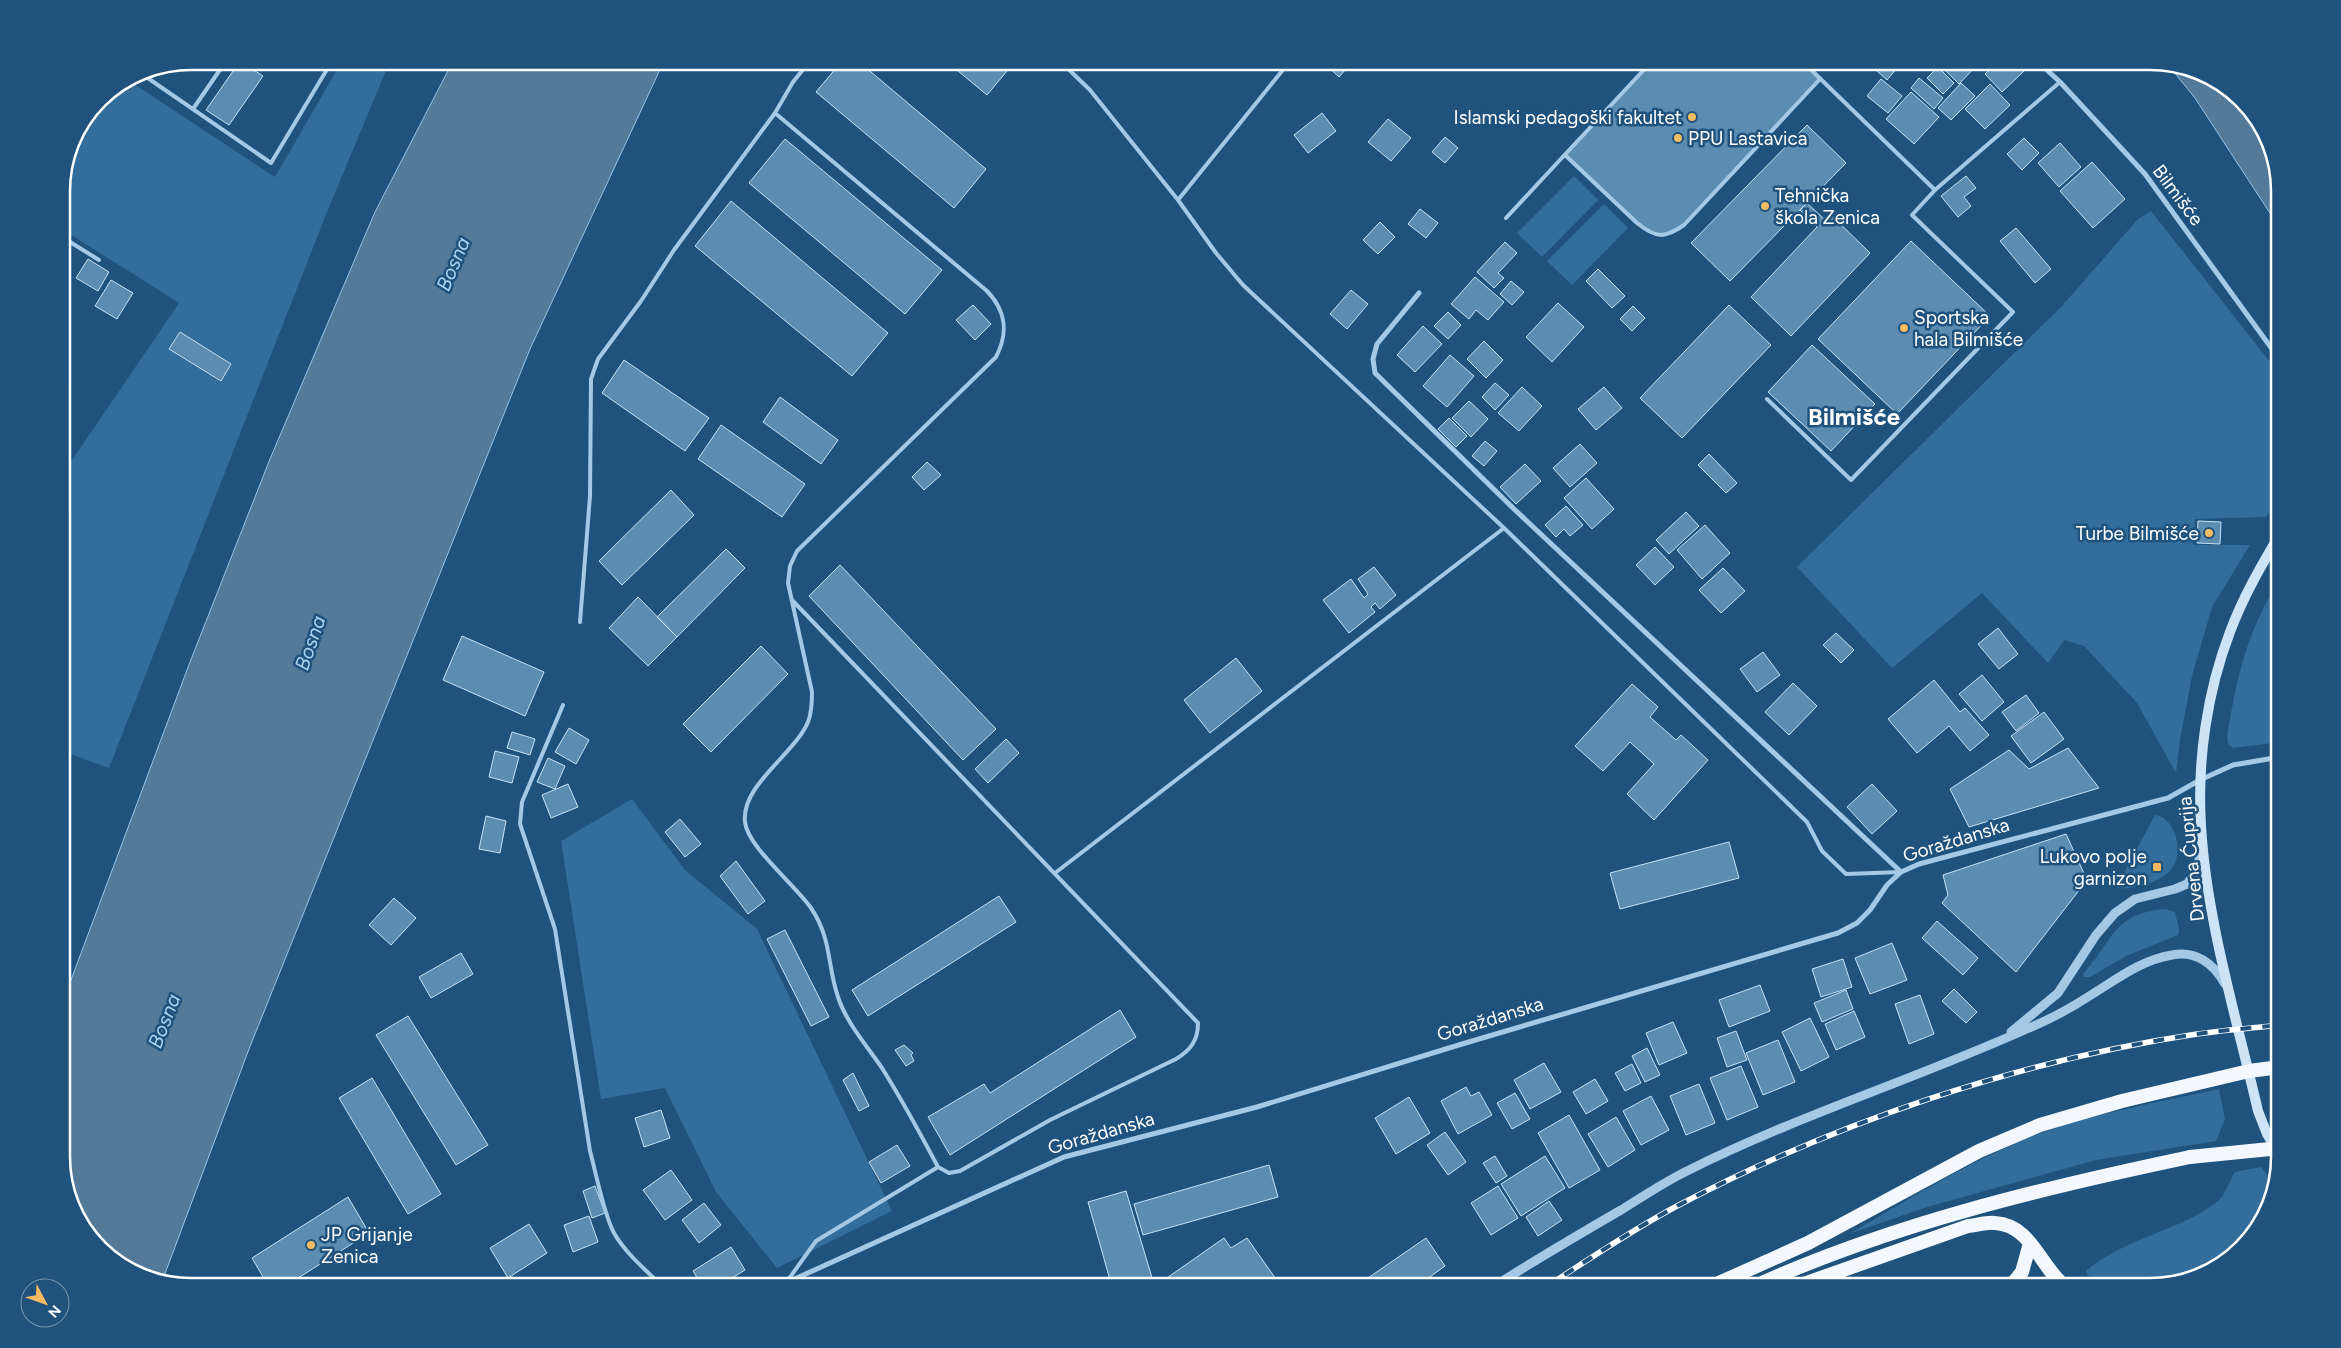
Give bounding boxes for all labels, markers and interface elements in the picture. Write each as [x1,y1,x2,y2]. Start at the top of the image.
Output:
place label: Islamski pedagoški fakultet [1454,106,1682,129]
marker: Islamski pedagoški fakultet [1686,111,1698,123]
place label: PPU Lastavica [1688,127,1808,150]
marker: PPU Lastavica [1672,132,1684,144]
street label: Bilmišće [2148,160,2208,230]
place label: Tehnička škola Zenica [1775,184,1880,229]
marker: Tehnička škola Zenica [1759,200,1771,212]
water label: Bosna [431,233,475,295]
place label: Sportska hala Bilmišće [1914,306,2023,351]
marker: Sportska hala Bilmišće [1898,322,1910,334]
district label: Bilmišće [1808,402,1900,431]
place label: Turbe Bilmišće [2076,522,2199,545]
marker: Turbe Bilmišće [2203,527,2215,539]
water label: Bosna [290,612,331,673]
street label: Drvena Ćuprija [2173,795,2209,923]
street label: Goraždanska [1900,813,2012,867]
place label: Lukovo polje garnizon [2039,845,2147,890]
marker: Lukovo polje garnizon [2151,861,2163,873]
water label: Bosna [143,990,185,1052]
street label: Goraždanska [1434,992,1546,1046]
street label: Goraždanska [1045,1107,1157,1159]
place label: JP Grijanje Zenica [321,1223,413,1268]
marker: JP Grijanje Zenica [305,1239,317,1251]
north arrow [20,1278,70,1328]
text: N [44,1302,64,1321]

